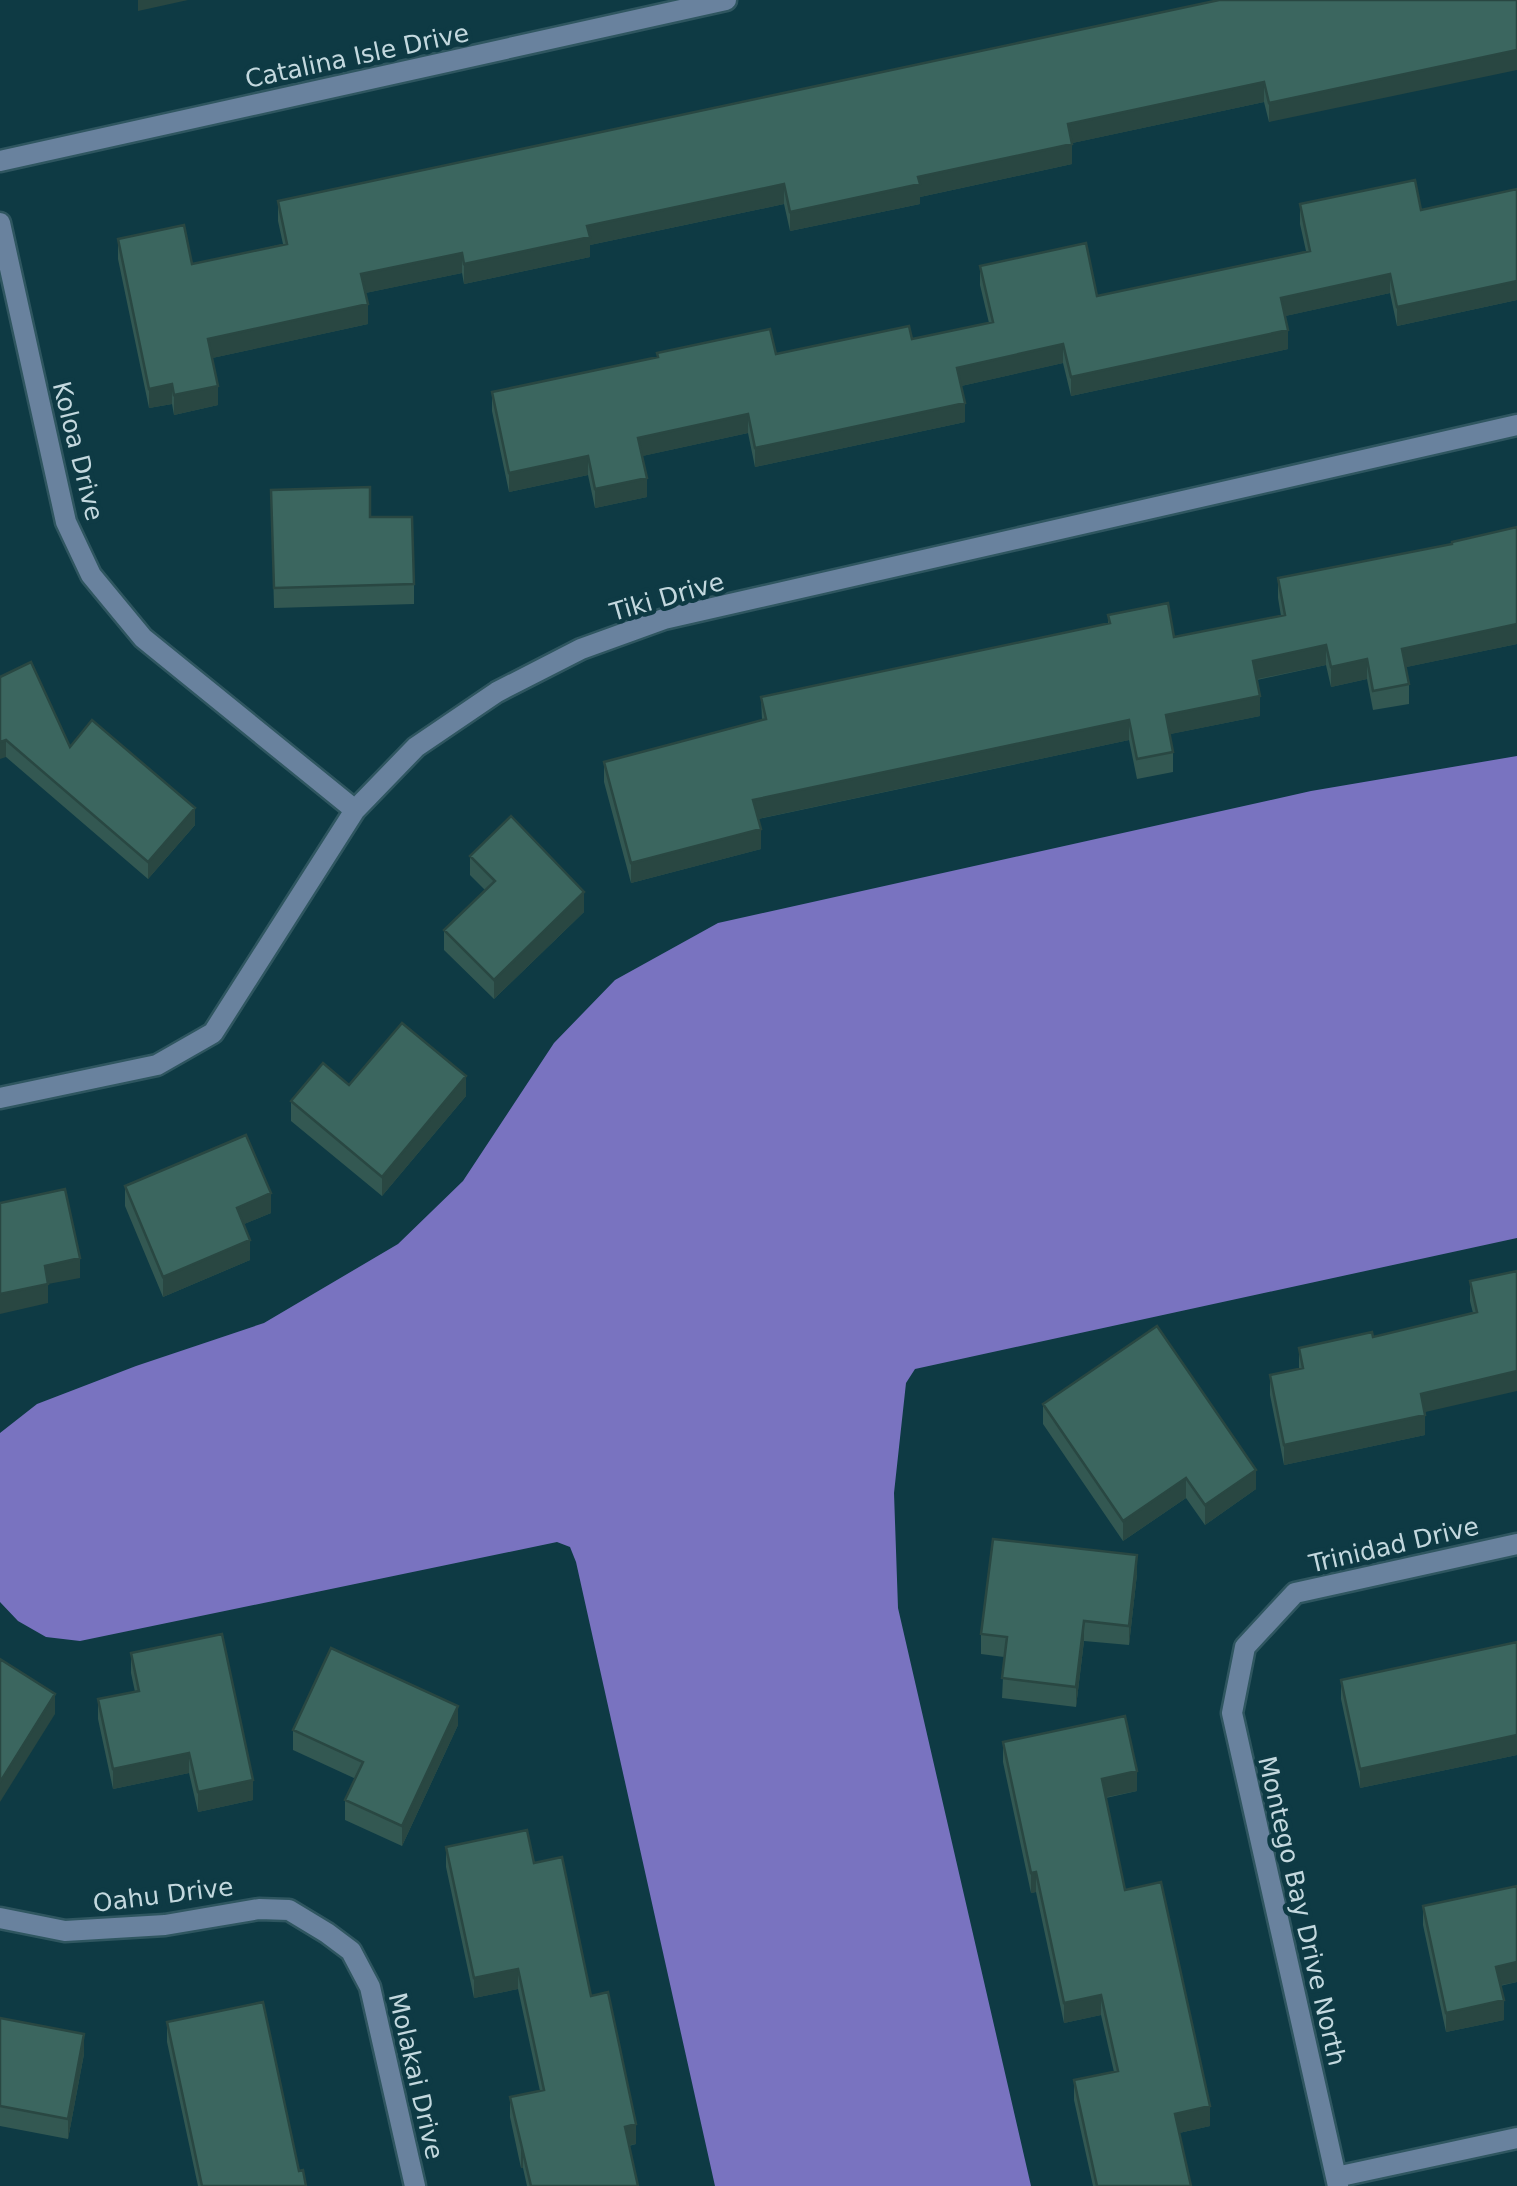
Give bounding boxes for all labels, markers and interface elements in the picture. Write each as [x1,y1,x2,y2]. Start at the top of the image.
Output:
street label: Catalina Isle Drive [242,18,472,94]
street label: Koloa Drive [47,378,109,524]
street label: Tiki Drive [606,567,727,627]
street label: Trinidad Drive [1305,1511,1482,1579]
street label: Montego Bay Drive North [1252,1753,1352,2069]
street label: Oahu Drive [91,1872,235,1918]
street label: Molakai Drive [383,1990,449,2162]

